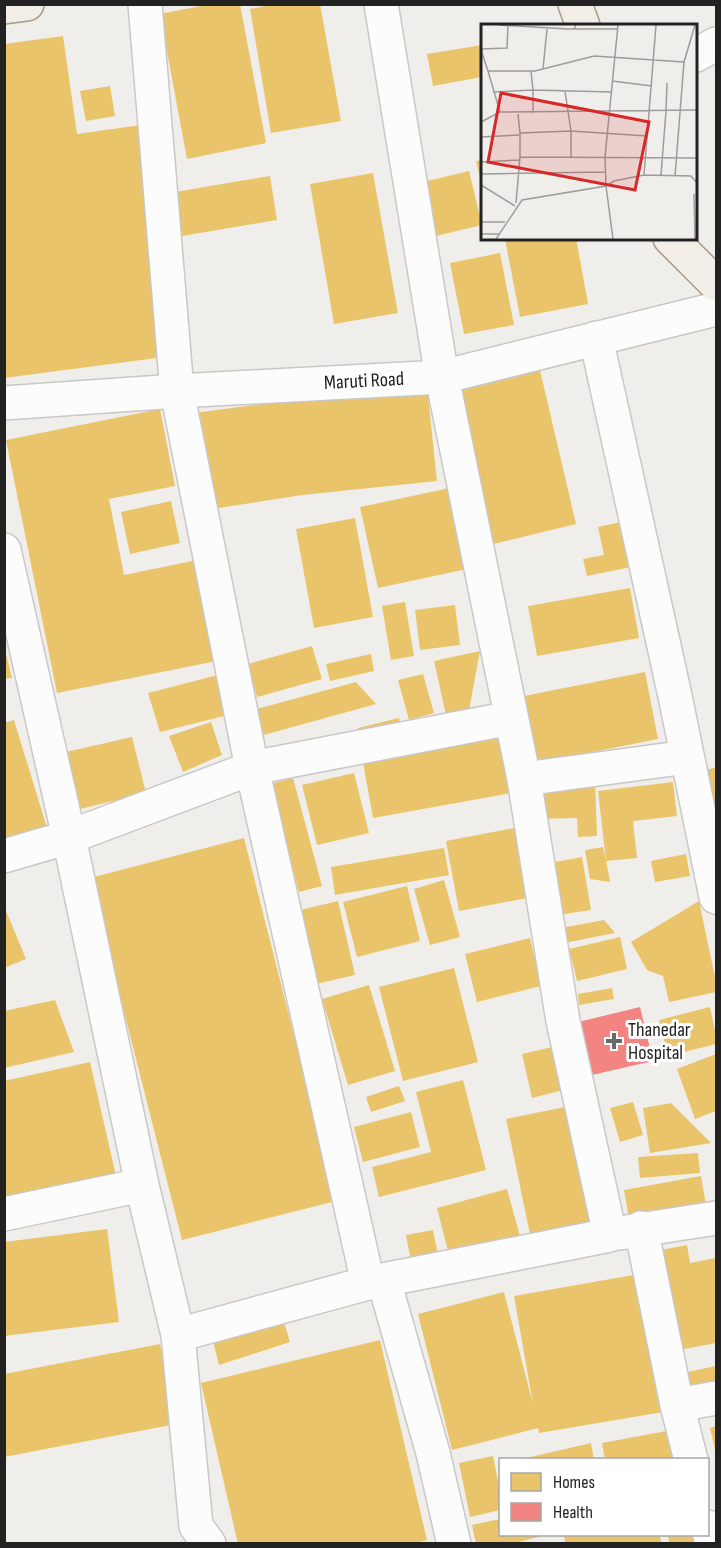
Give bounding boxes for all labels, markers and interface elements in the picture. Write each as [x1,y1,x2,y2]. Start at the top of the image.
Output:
inset map [481,24,697,240]
street label: Maruti Road [323,367,405,395]
place label: Thanedar Hospital [628,1018,691,1065]
marker: Thanedar Hospital [605,1032,623,1050]
legend [499,1458,709,1536]
text: Homes [553,1472,595,1493]
text: Health [553,1502,593,1523]

